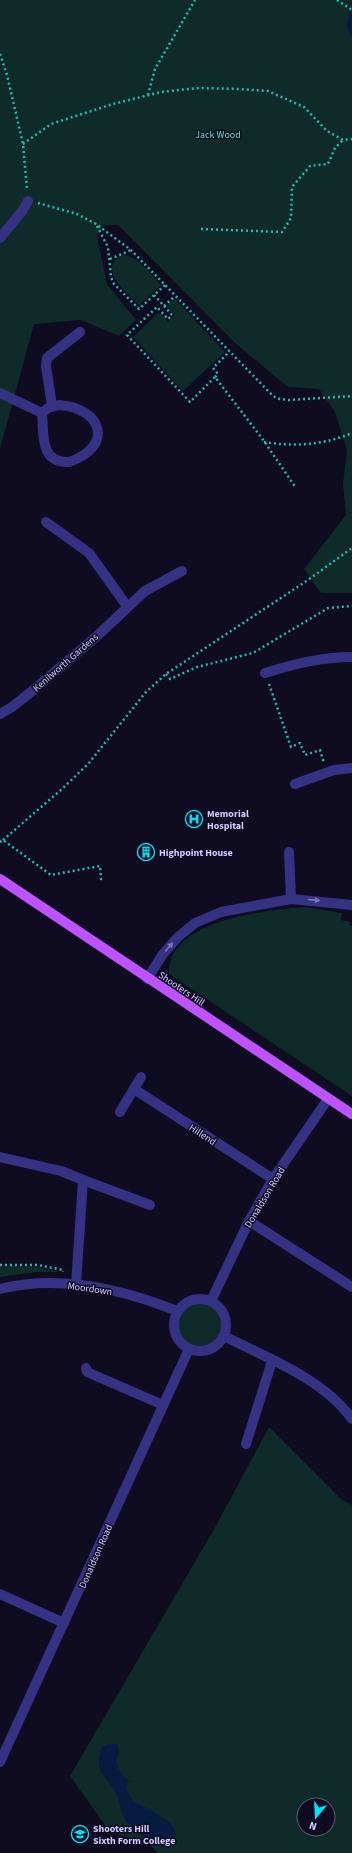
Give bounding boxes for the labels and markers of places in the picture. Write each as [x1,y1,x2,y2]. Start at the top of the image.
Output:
place label: Memorial Hospital [207,807,249,833]
hospital icon: Memorial Hospital [184,809,204,829]
building icon: Highpoint House [136,842,156,862]
place label: Highpoint House [159,846,233,860]
place label: Shooters Hill Sixth Form College [93,1822,175,1848]
school or university icon: Shooters Hill Sixth Form College [70,1824,90,1844]

